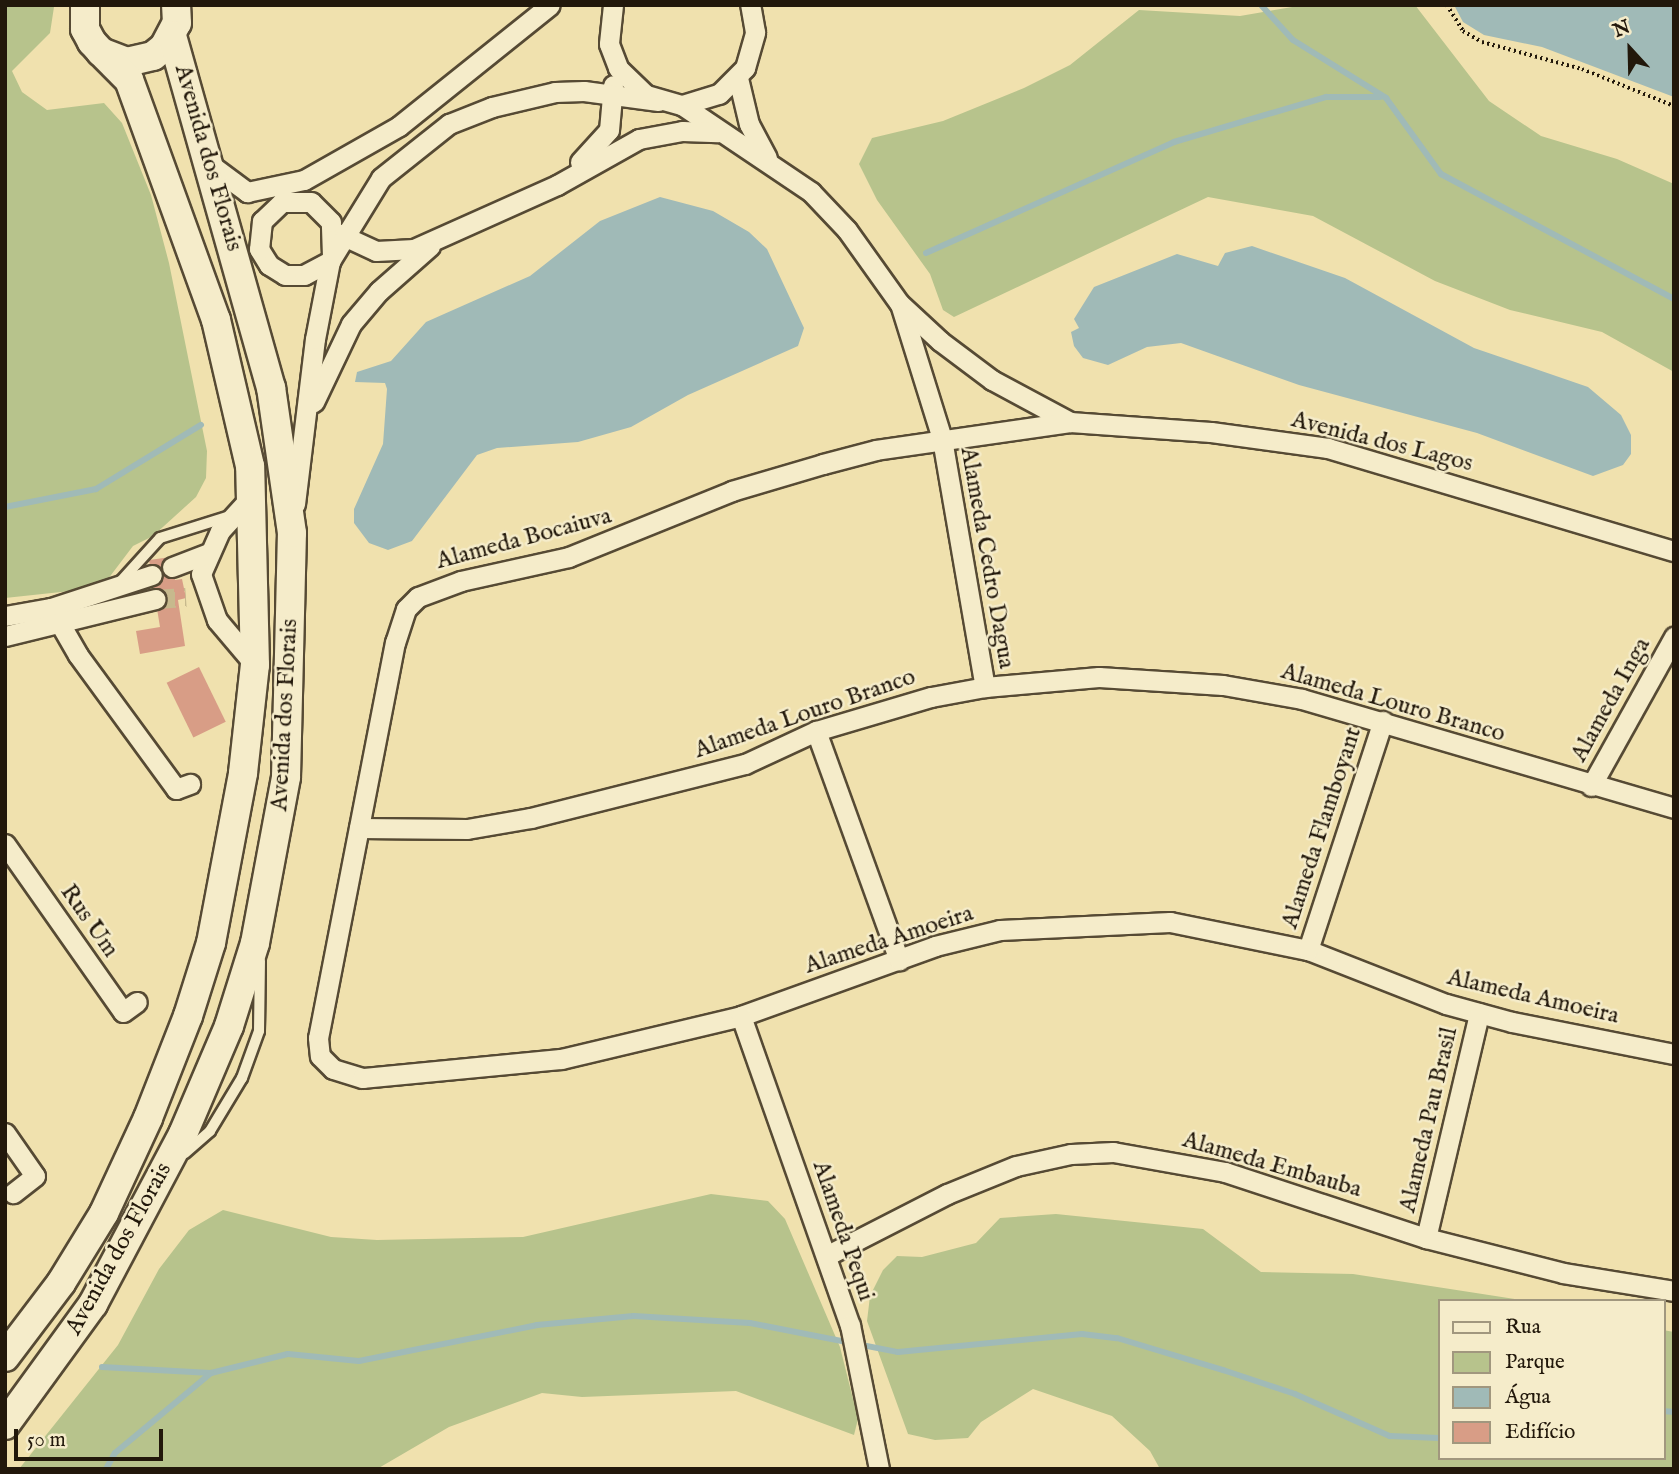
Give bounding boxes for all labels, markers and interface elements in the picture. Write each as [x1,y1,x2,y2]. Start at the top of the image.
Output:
north arrow [1595,14,1665,84]
text: N [1610,15,1634,44]
street label: Avenida dos Florais [168,61,248,255]
street label: Avenida dos Lagos [1288,406,1476,478]
street label: Alameda Cedro Dagua [953,445,1021,671]
street label: Alameda Bocaiuva [433,502,615,576]
street label: Avenida dos Florais [266,618,304,812]
street label: Alameda Inga [1565,633,1657,767]
street label: Alameda Louro Branco [1278,657,1508,749]
street label: Alameda Louro Branco [691,663,919,765]
street label: Alameda Flamboyant [1276,724,1368,932]
street label: Rus Um [54,879,124,963]
street label: Alameda Amoeira [801,899,977,981]
street label: Alameda Amoeira [1444,963,1622,1031]
street label: Alameda Pau Brasil [1394,1025,1464,1215]
street label: Alameda Embauba [1179,1126,1365,1204]
street label: Alameda Pequi [806,1157,880,1305]
street label: Avenida dos Florais [60,1158,178,1340]
legend [1438,1299,1665,1460]
text: Rua [1505,1314,1541,1341]
text: Parque [1505,1349,1565,1376]
text: Água [1505,1384,1551,1411]
scale bar [18,1414,166,1458]
text: Edifício [1505,1419,1575,1446]
text: 50 m [27,1427,66,1454]

